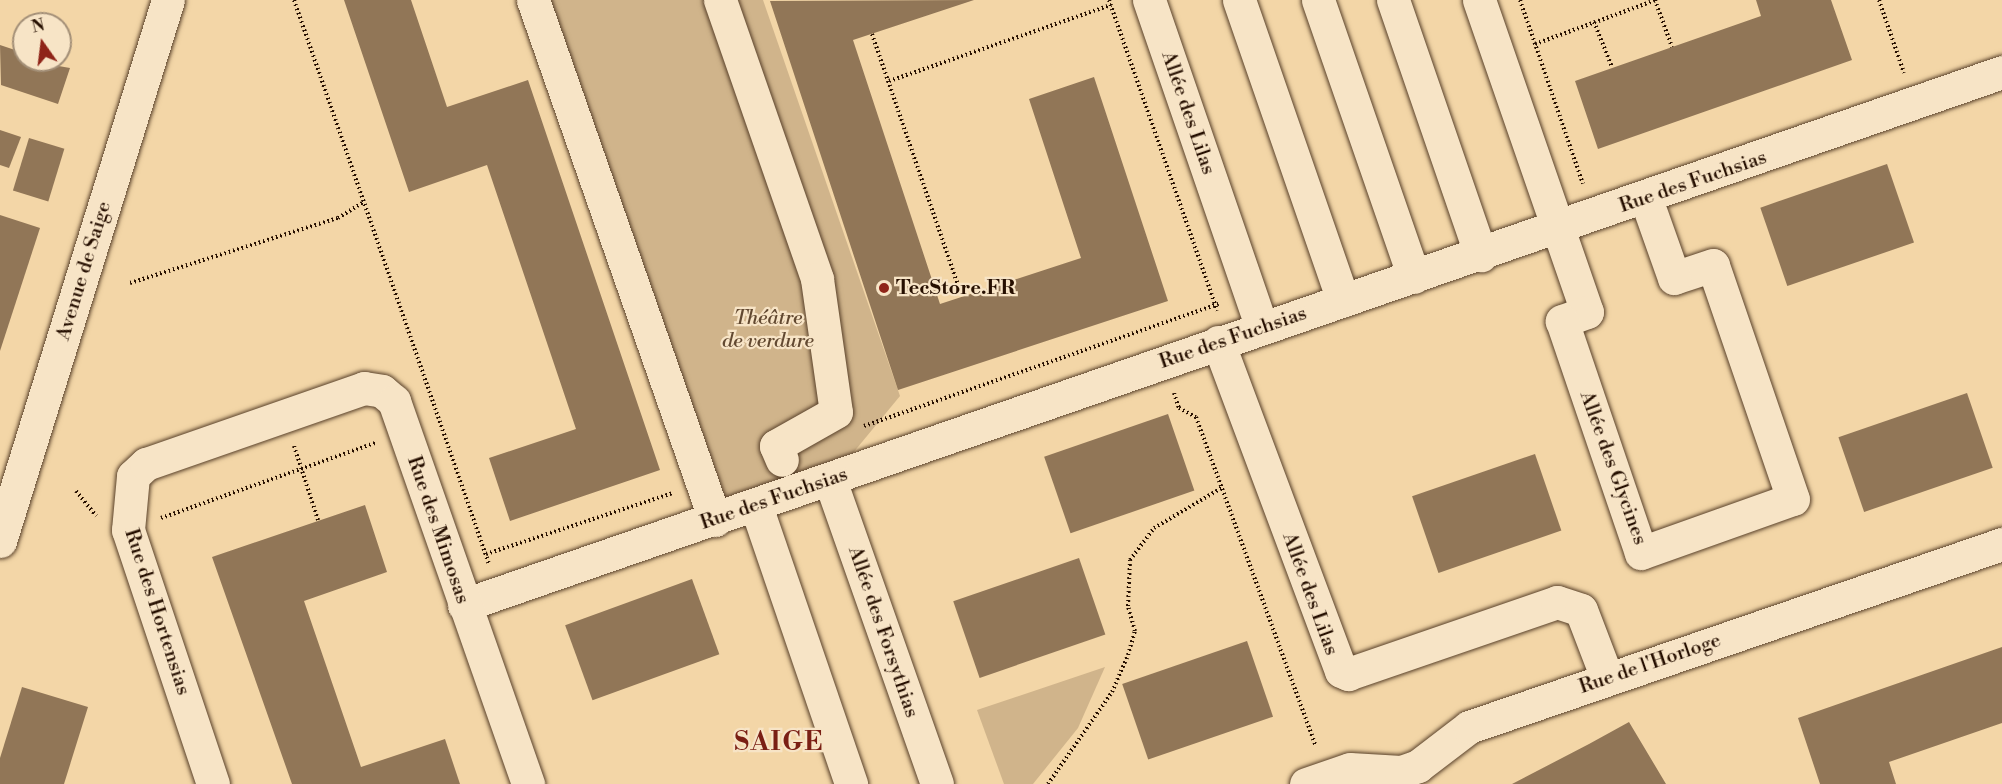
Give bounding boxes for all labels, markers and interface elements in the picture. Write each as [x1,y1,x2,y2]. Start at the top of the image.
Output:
north arrow [12,12,72,72]
text: N [30,15,47,38]
street label: Allée des Lilas [1156,48,1220,178]
street label: Rue des Fuchsias [1616,146,1770,218]
street label: Avenue de Saige [51,199,117,343]
place label: TecStore.FR [896,276,1015,300]
marker: TecStore.FR [877,281,891,295]
street label: Rue des Fuchsias [1156,302,1310,374]
park label: Théâtre de verdure [722,306,814,353]
street label: Allée des Glycines [1574,388,1652,548]
street label: Rue des Mimosas [402,453,474,607]
street label: Rue des Fuchsias [697,463,851,535]
street label: Rue des Hortensias [119,526,195,698]
street label: Allée des Lilas [1277,529,1343,659]
street label: Allée des Forsythias [842,543,924,721]
street label: Rue de l'Horloge [1576,628,1724,700]
district label: SAIGE [734,727,824,759]

